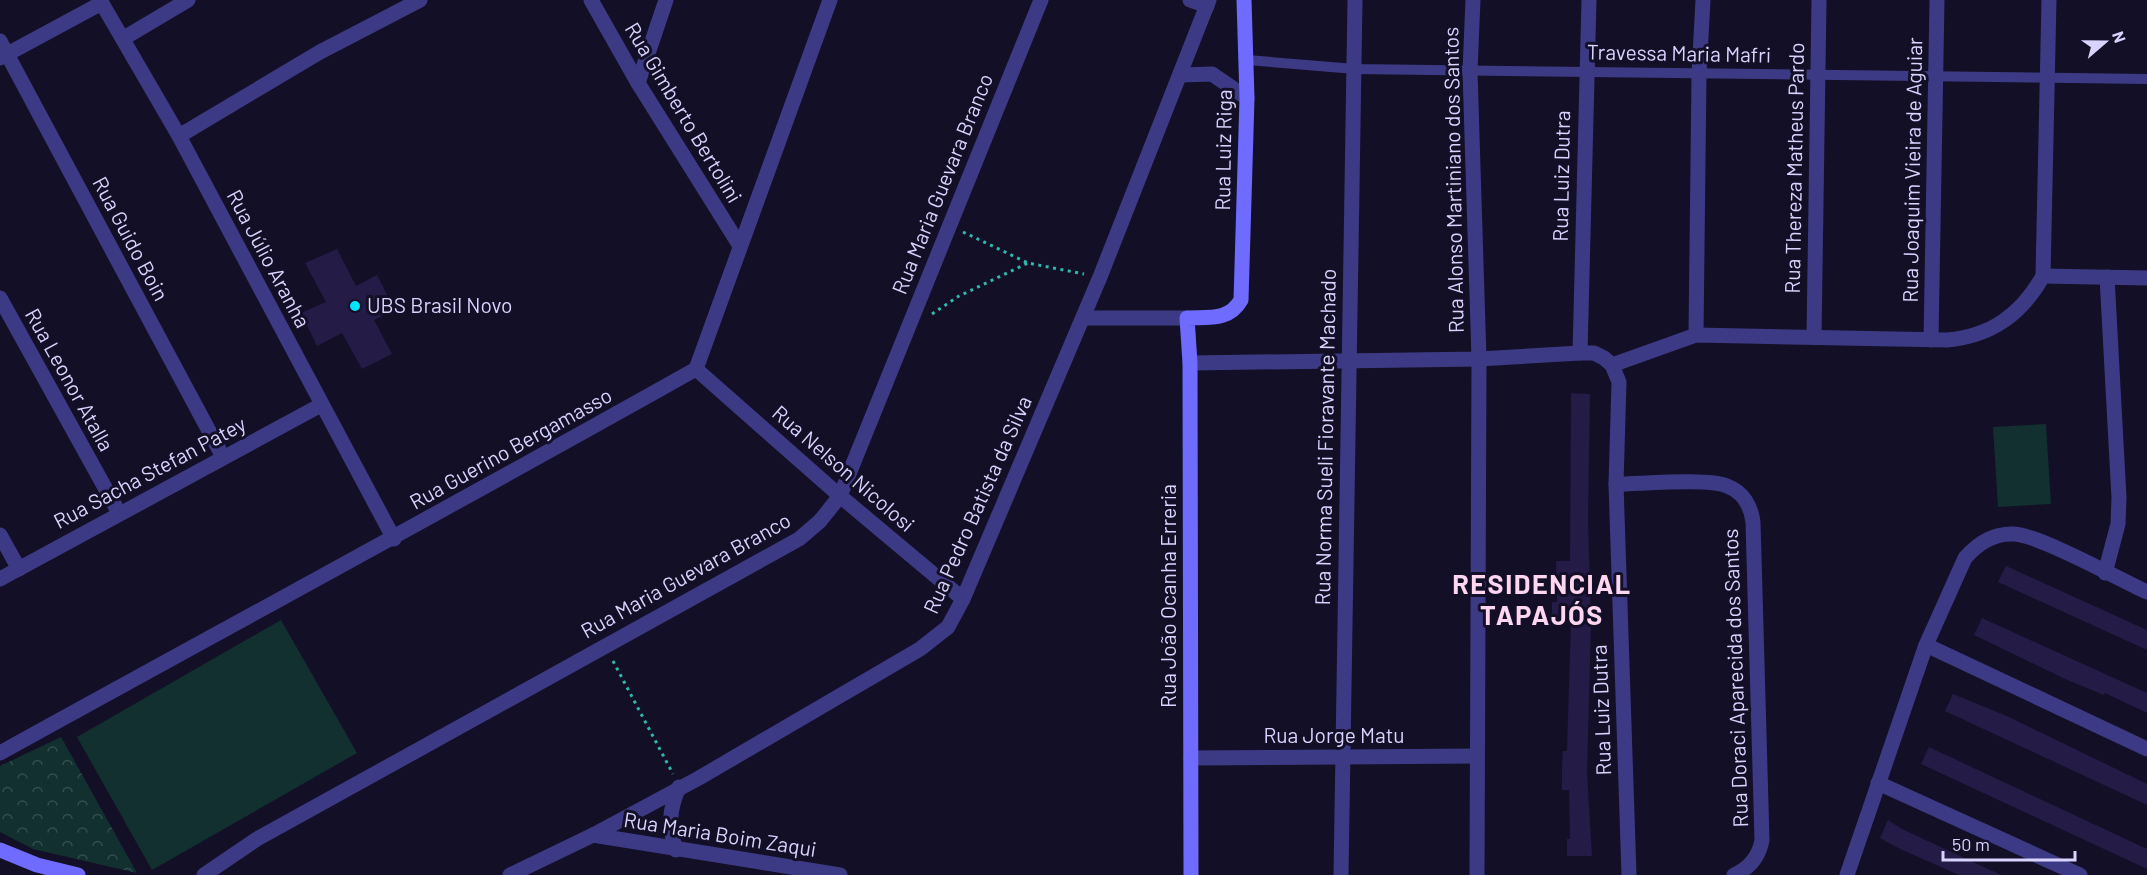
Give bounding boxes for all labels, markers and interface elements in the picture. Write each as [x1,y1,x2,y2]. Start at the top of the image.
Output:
north arrow [2075,12,2135,72]
street label: Rua Gimberto Bertolini [621,18,748,207]
street label: Rua Alonso Martiniano dos Santos [1437,27,1468,333]
text: N [2109,28,2130,45]
street label: Rua Joaquim Vieira de Aguiar [1897,37,1926,303]
street label: Travessa Maria Mafri [1587,38,1771,67]
street label: Rua Thereza Matheus Pardo [1779,42,1808,294]
street label: Rua Maria Guevara Branco [886,69,997,297]
street label: Rua Luiz Riga [1209,89,1236,211]
street label: Rua Luiz Dutra [1547,110,1574,242]
street label: Rua Guido Boin [88,172,175,305]
street label: Rua Júlio Aranha [222,185,316,332]
street label: Rua Norma Sueli Fioravante Machado [1309,268,1340,606]
place label: UBS Brasil Novo [367,292,513,317]
marker: UBS Brasil Novo [348,299,362,313]
street label: Rua Leonor Atalla [21,304,120,455]
street label: Rua Guerino Bergamasso [405,382,616,514]
street label: Rua Pedro Batista da Silva [917,392,1036,617]
street label: Rua Nelson Nicolosi [768,399,920,536]
street label: Rua Sacha Stefan Patey [49,410,250,533]
street label: Rua João Ocanha Erreria [1155,484,1180,708]
street label: Rua Maria Guevara Branco [576,507,794,643]
street label: Rua Doraci Aparecida dos Santos [1717,528,1752,828]
district label: RESIDENCIAL TAPAJÓS [1452,567,1632,630]
street label: Rua Luiz Dutra [1586,644,1615,776]
street label: Rua Jorge Matu [1263,722,1405,747]
street label: Rua Maria Boim Zaqui [622,806,818,861]
scale bar [1943,824,2075,862]
text: 50 m [1952,833,1990,855]

